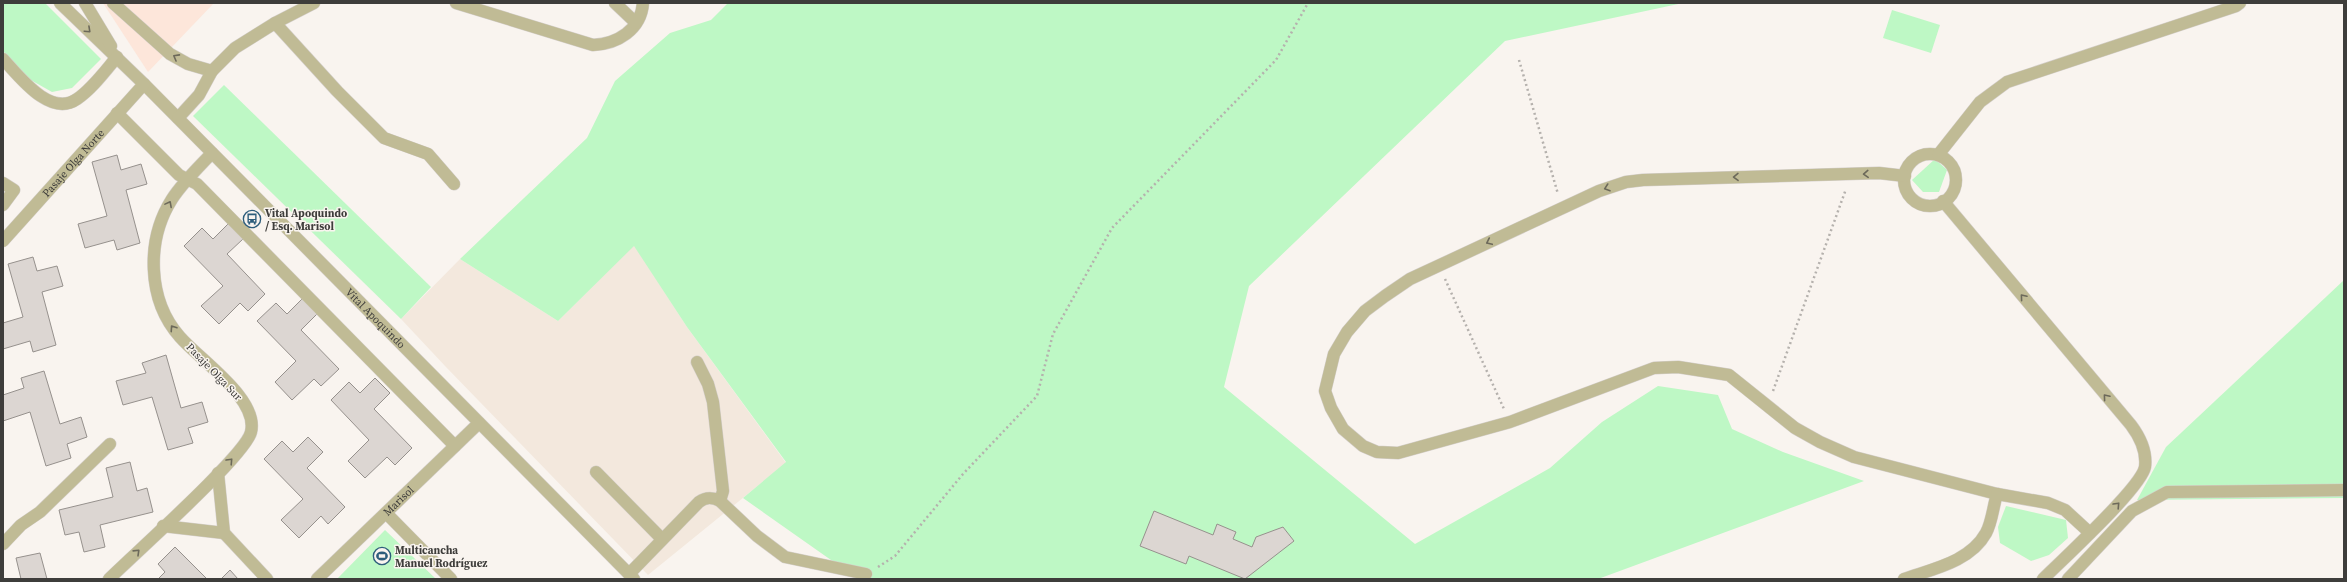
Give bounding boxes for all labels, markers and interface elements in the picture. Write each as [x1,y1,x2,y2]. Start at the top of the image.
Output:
one-way arrow [83,25,91,33]
one-way arrow [173,54,180,61]
street label: Pasaje Olga Norte [39,125,108,200]
one-way arrow [1863,170,1869,179]
one-way arrow [1733,173,1739,181]
one-way arrow [1604,184,1611,192]
one-way arrow [164,201,171,209]
place label: Vital Apoquindo / Esq. Marisol [265,206,347,234]
bus stop icon: Vital Apoquindo / Esq. Marisol [242,209,262,229]
one-way arrow [1486,237,1493,245]
street label: Vital Apoquindo [342,284,409,352]
one-way arrow [2020,295,2027,302]
one-way arrow [171,325,178,332]
street label: Pasaje Olga Sur [183,340,246,404]
one-way arrow [2104,394,2111,402]
one-way arrow [225,458,232,466]
street label: Marisol [380,482,417,519]
one-way arrow [2113,502,2120,510]
place label: Multicancha Manuel Rodríguez [395,543,487,571]
sports icon: Multicancha Manuel Rodríguez [372,546,392,566]
one-way arrow [132,549,140,557]

